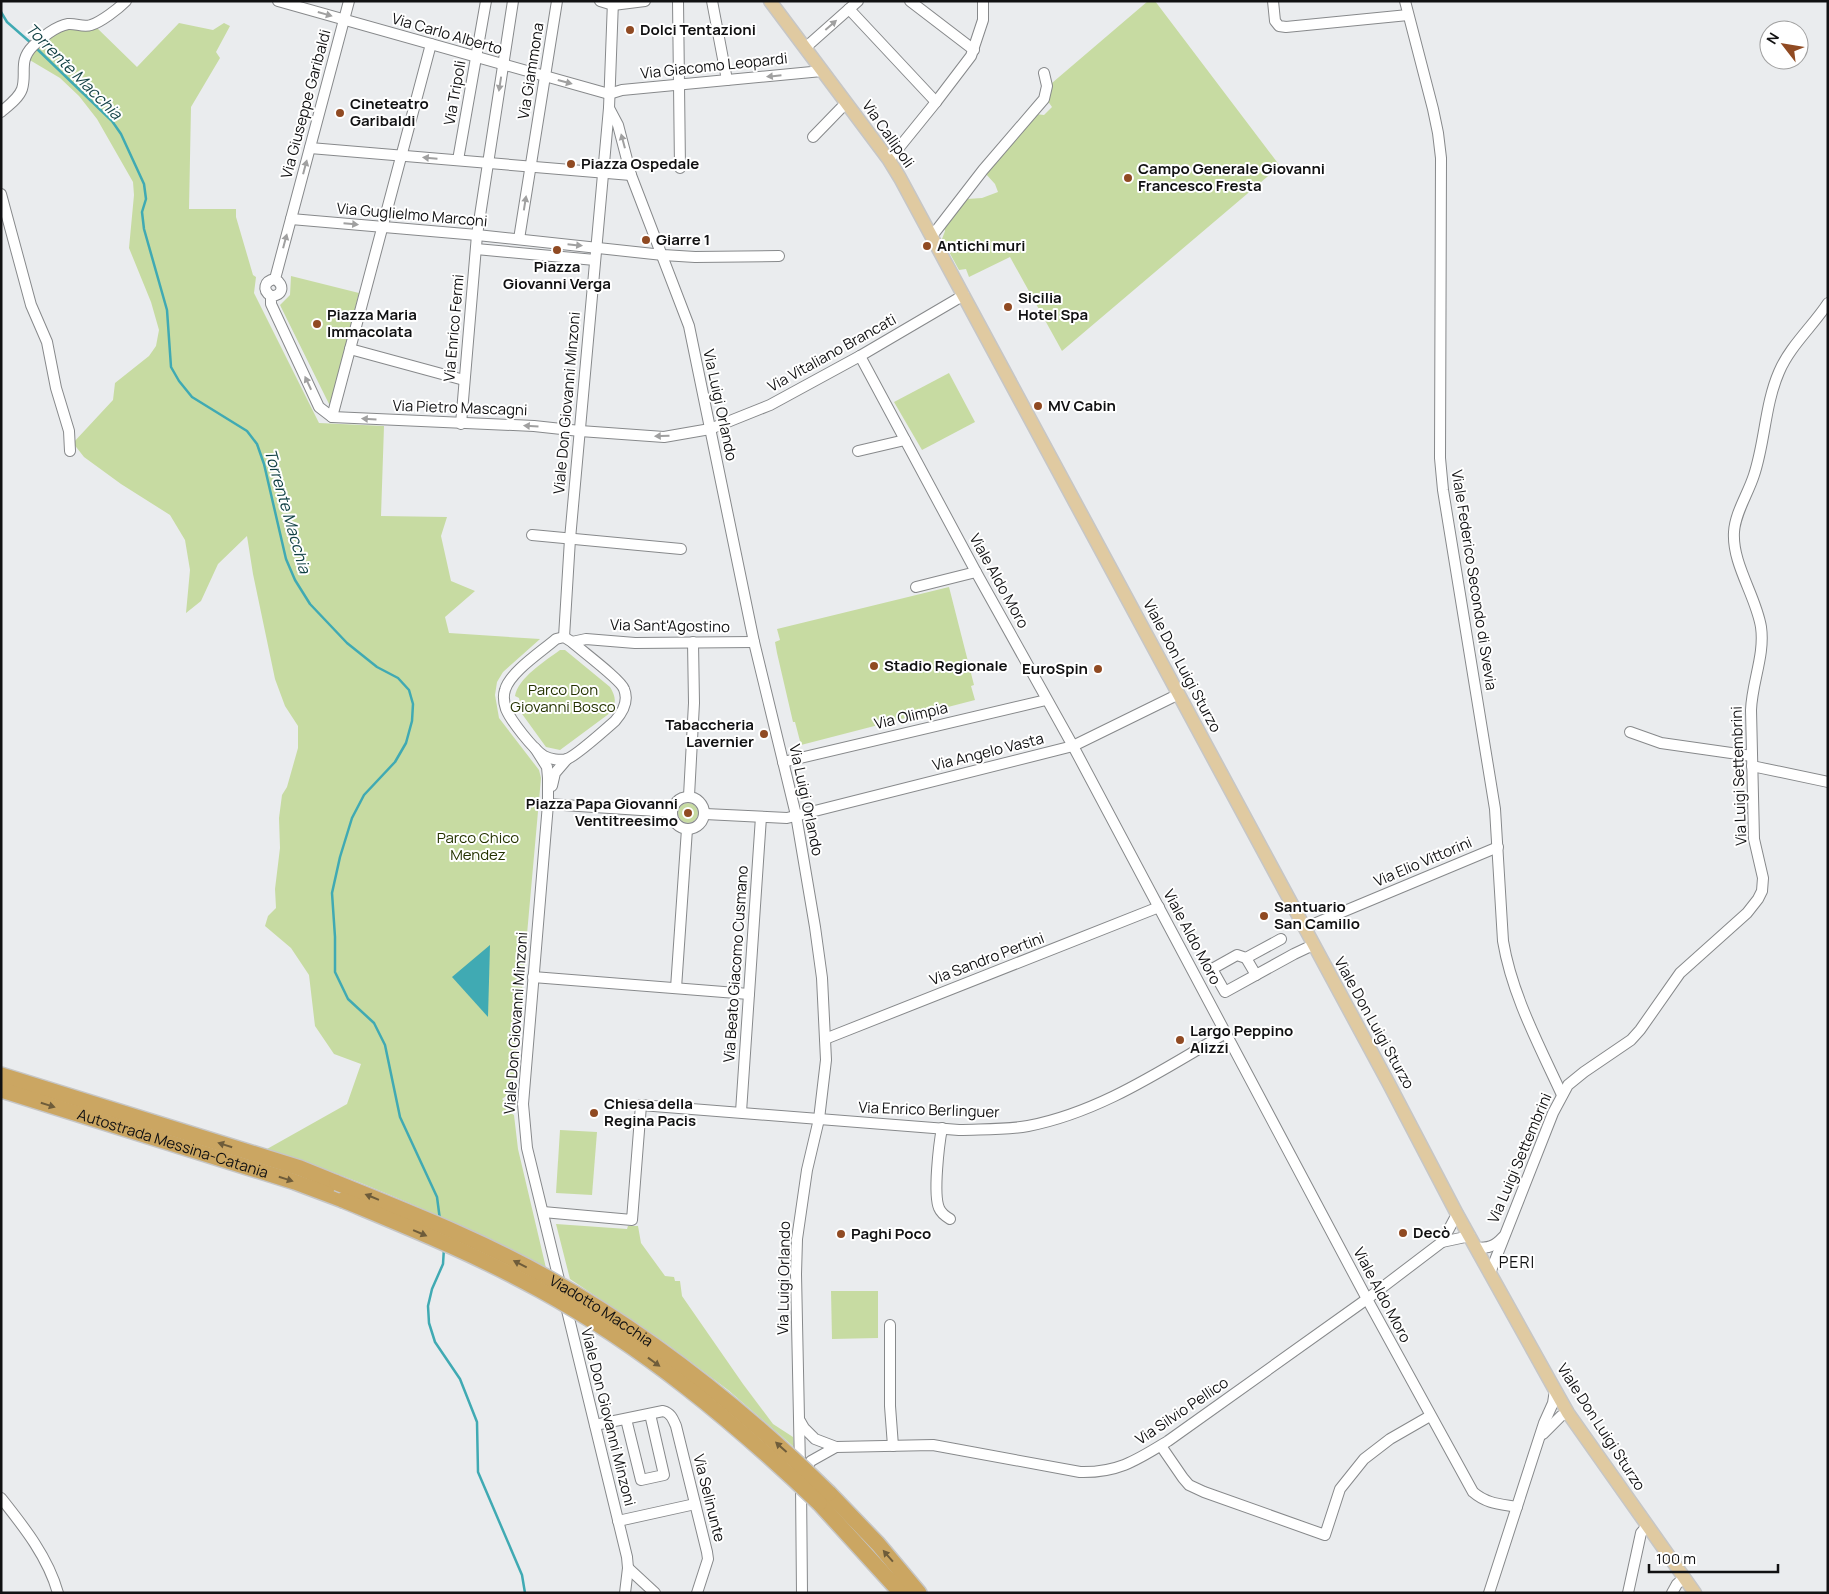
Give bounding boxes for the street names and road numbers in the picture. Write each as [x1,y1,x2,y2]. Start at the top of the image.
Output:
street label: Via Carlo Alberto [389,8,505,59]
street label: Via Giammona [513,21,549,121]
street label: Via Giuseppe Garibaldi [276,27,336,181]
street label: Via Giacomo Leopardi [639,47,788,84]
street label: Via Tripoli [438,59,471,127]
street label: Via Callipoli [857,96,919,172]
street label: Via Guglielmo Marconi [336,197,488,232]
street label: Via Enrico Fermi [438,273,469,382]
street label: Via Vitaliano Brancati [764,309,900,397]
street label: Viale Don Giovanni Minzoni [548,311,585,495]
street label: Via Luigi Orlando [698,347,743,463]
street label: Via Pietro Mascagni [392,395,528,420]
street label: Viale Federico Secondo di Svevia [1447,468,1502,692]
street label: Viale Aldo Moro [965,530,1034,632]
street label: Viale Don Luigi Sturzo [1138,596,1227,736]
street label: Via Sant'Agostino [610,614,730,637]
street label: Via Olimpia [872,697,950,734]
street label: Via Luigi Settembrini [1726,706,1751,846]
street label: Via Angelo Vasta [930,728,1046,775]
street label: Via Luigi Orlando [784,742,829,858]
street label: Via Elio Vittorini [1371,831,1475,892]
street label: Via Beato Giacomo Cusmano [718,865,753,1063]
street label: Viale Aldo Moro [1158,885,1226,988]
street label: Via Sandro Pertini [927,927,1047,990]
street label: Viale Don Giovanni Minzoni [499,931,532,1115]
street label: Viale Don Luigi Sturzo [1329,953,1420,1093]
street label: Via Luigi Settembrini [1483,1089,1556,1226]
street label: Via Enrico Berlinguer [858,1097,1001,1122]
street label: Autostrada Messina-Catania [75,1104,271,1183]
street label: Via Luigi Orlando [772,1221,795,1335]
street label: Viale Aldo Moro [1348,1243,1416,1346]
street label: Viadotto Macchia [545,1270,658,1351]
street label: Viale Don Giovanni Minzoni [576,1326,641,1508]
street label: Viale Don Luigi Sturzo [1552,1359,1651,1495]
street label: Via Silvio Pellico [1131,1372,1232,1450]
street label: Via Selinunte [688,1452,731,1544]

